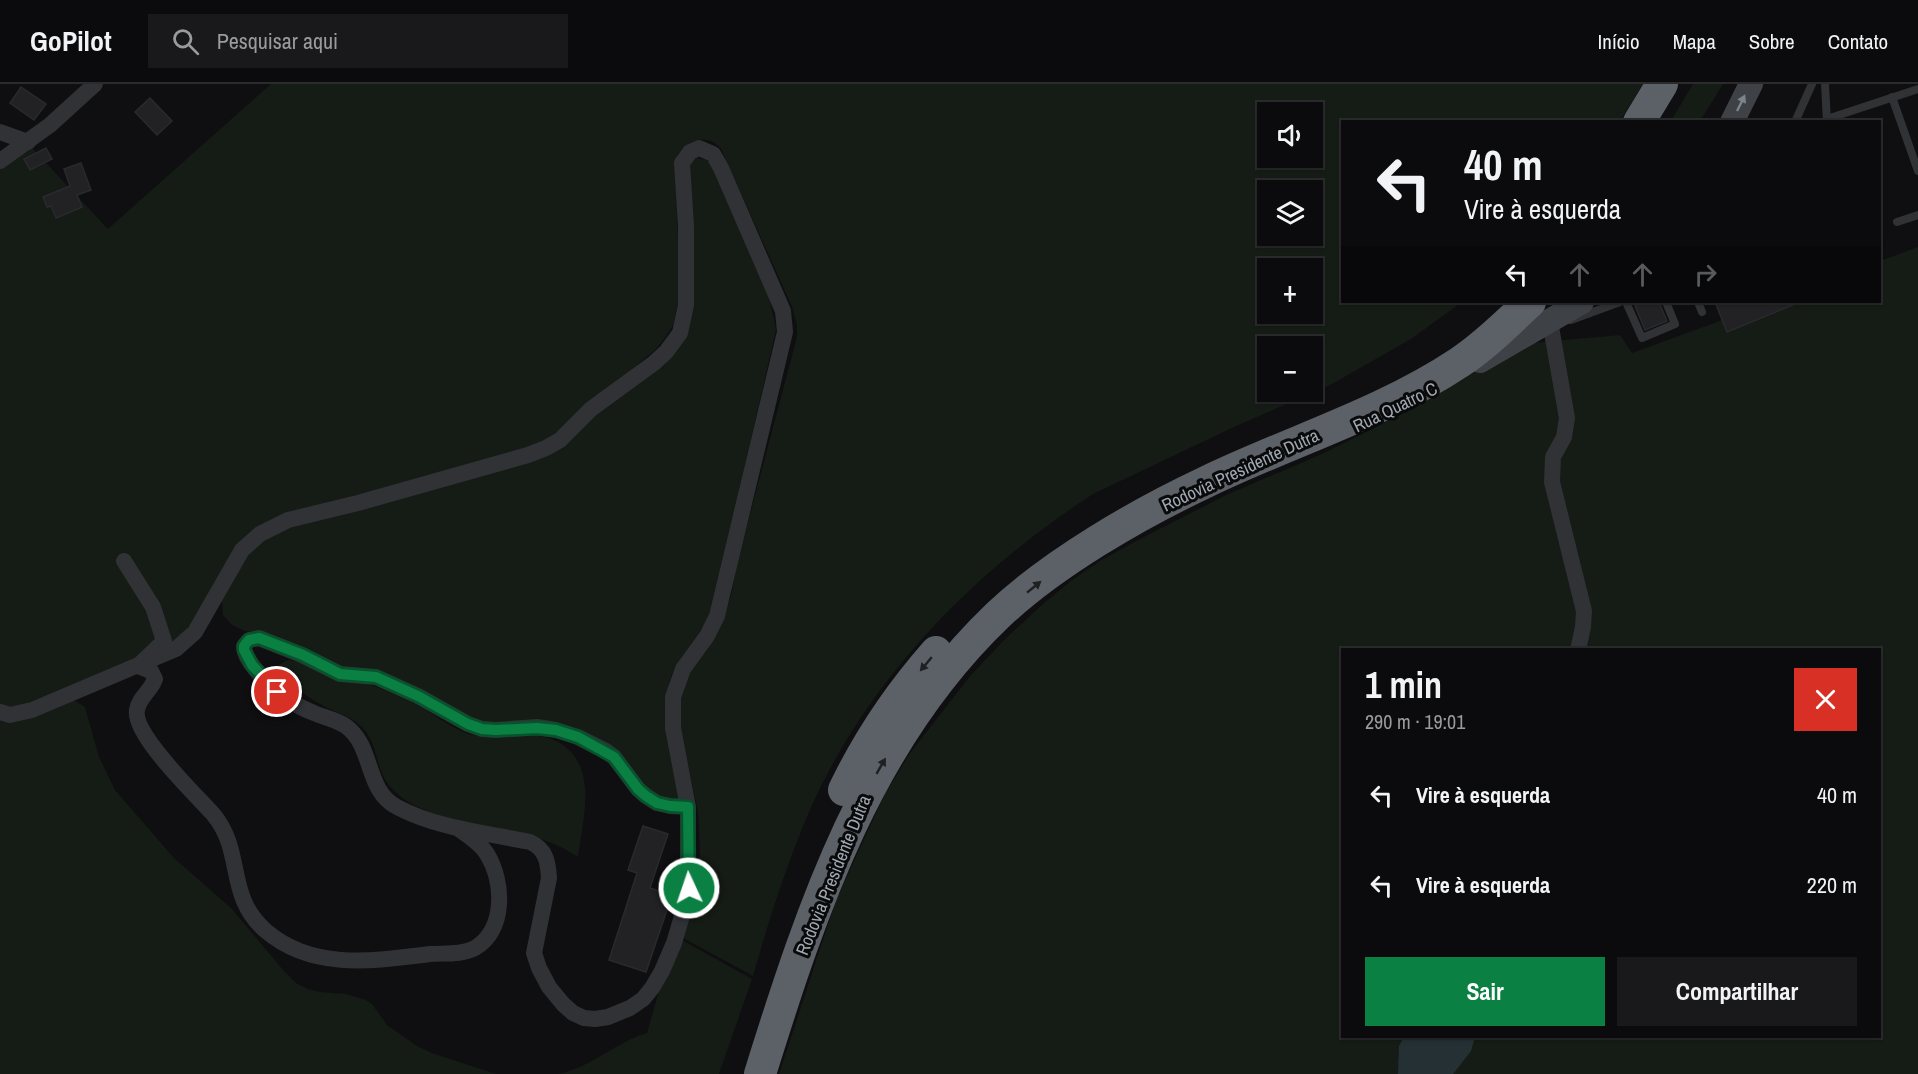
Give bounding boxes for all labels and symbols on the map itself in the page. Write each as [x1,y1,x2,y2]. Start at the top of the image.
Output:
one-way arrow [1737,94,1746,111]
street label: Rua Quatro C [1349,376,1441,438]
street label: Rodovia Presidente Dutra [1157,423,1323,517]
one-way arrow [1026,581,1041,593]
one-way arrow [920,656,933,671]
pin [251,666,302,717]
one-way arrow [876,758,887,774]
street label: Rodovia Presidente Dutra [789,791,877,959]
position arrow [657,856,721,920]

